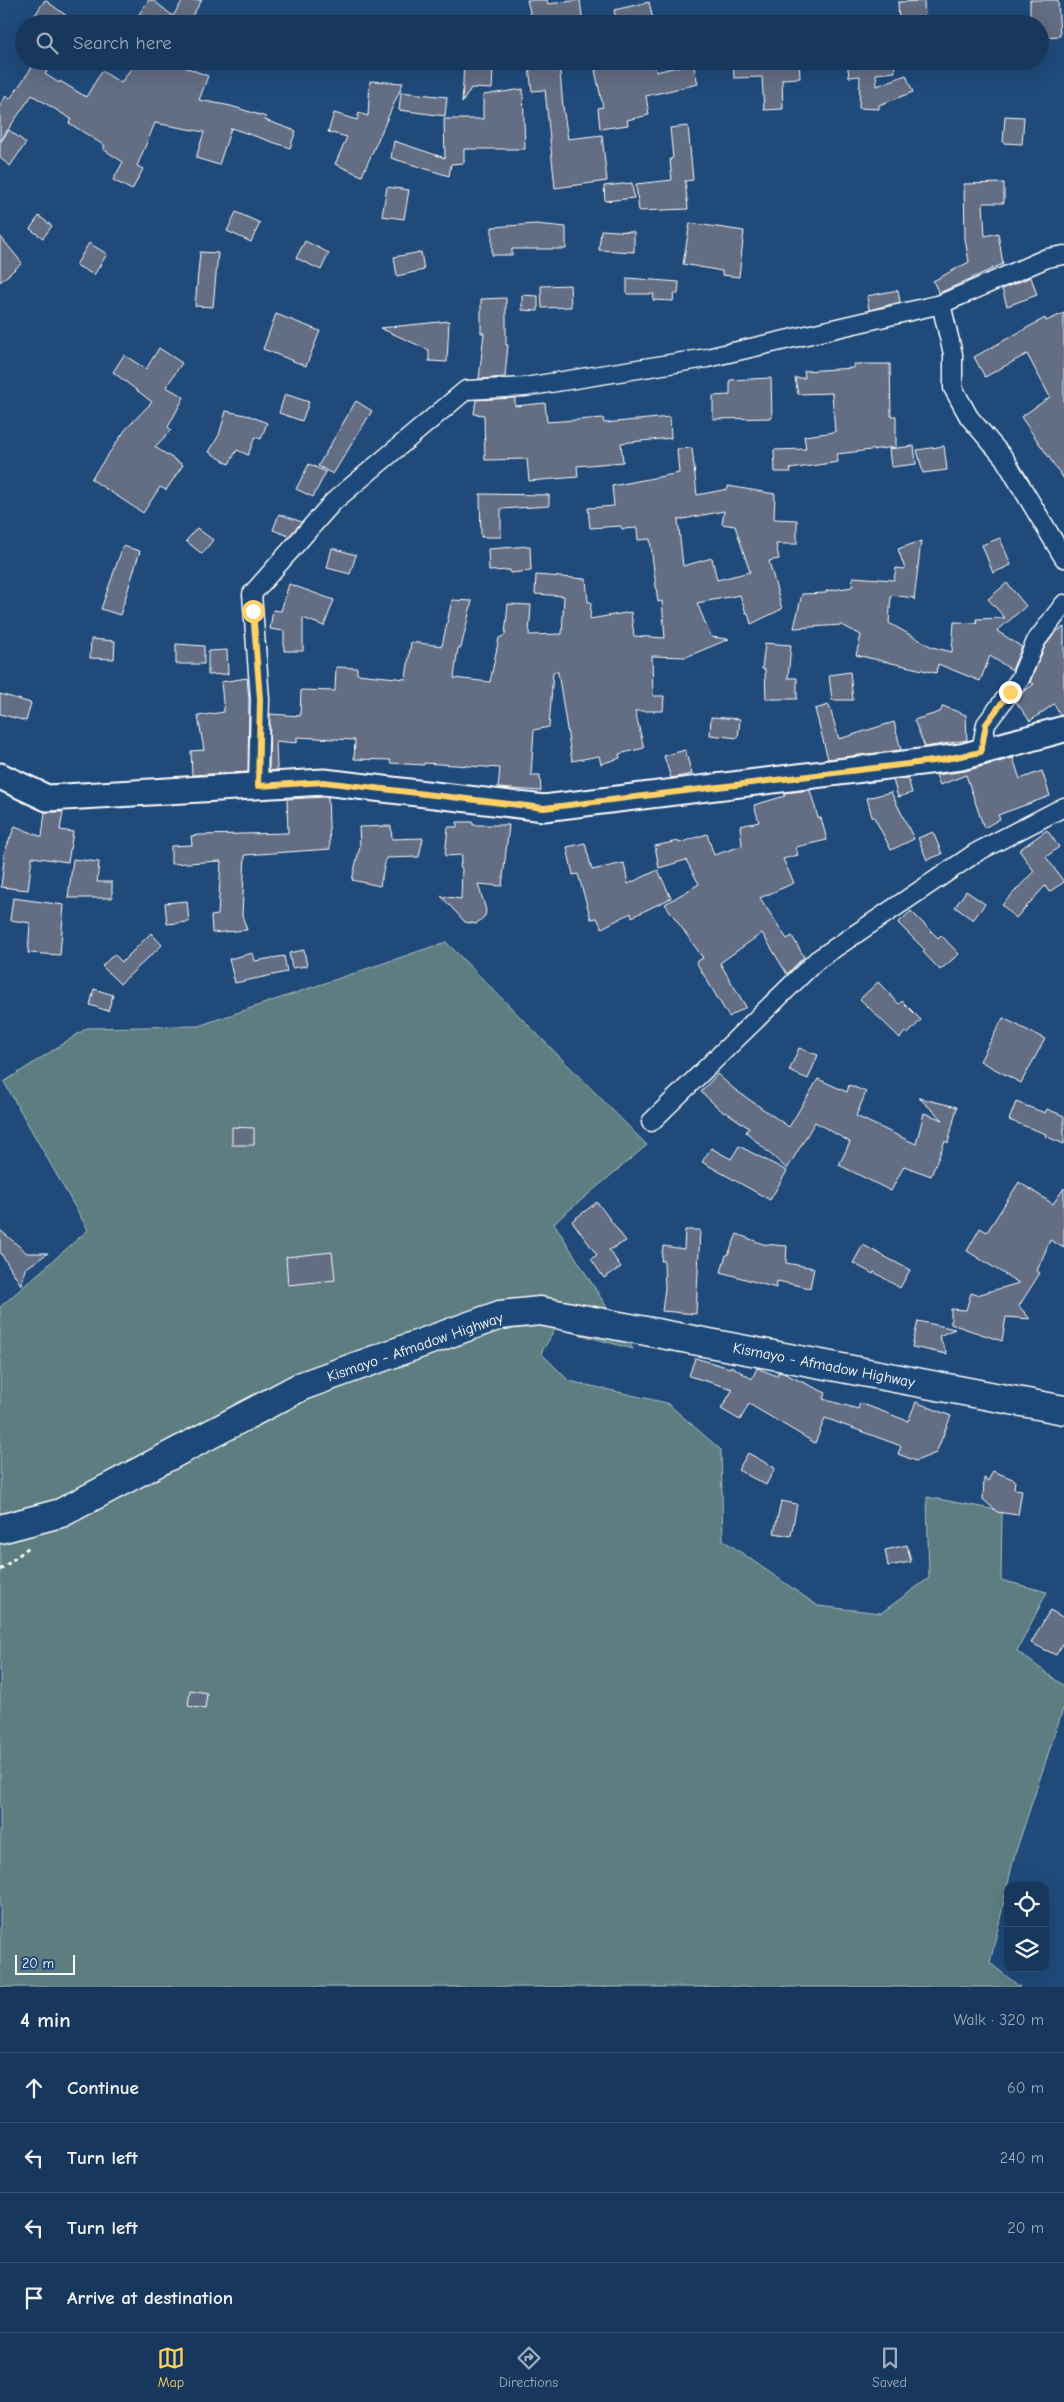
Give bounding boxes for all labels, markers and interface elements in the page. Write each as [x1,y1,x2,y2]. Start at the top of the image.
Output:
search box [15,15,1049,70]
icon: search [33,29,61,57]
text: Search here [73,32,172,54]
route start [242,600,265,623]
route end [999,681,1022,704]
street label: Kismayo - Afmadow Highway [325,1308,506,1386]
street label: Kismayo - Afmadow Highway [732,1339,917,1392]
map controls [1004,1882,1049,1972]
button: locate [1004,1882,1049,1927]
button: layers [1004,1927,1049,1972]
scale bar [15,1952,75,1975]
text: 20 m [22,1955,54,1972]
text: 4 min [20,2008,71,2032]
text: Walk · 320 m [953,2011,1044,2029]
icon: ahead [20,2074,48,2102]
text: Continue [67,2077,139,2099]
text: 60 m [1007,2079,1044,2097]
icon: left [20,2144,48,2172]
text: Turn left [67,2147,138,2169]
text: 240 m [1000,2149,1044,2167]
icon: left [20,2214,48,2242]
text: Turn left [67,2217,138,2239]
text: 20 m [1007,2219,1044,2237]
icon: arrive [20,2284,48,2312]
text: Arrive at destination [67,2287,233,2309]
tab: Map [157,2344,185,2391]
tab: Directions [499,2344,558,2391]
tab: Saved [872,2344,907,2391]

